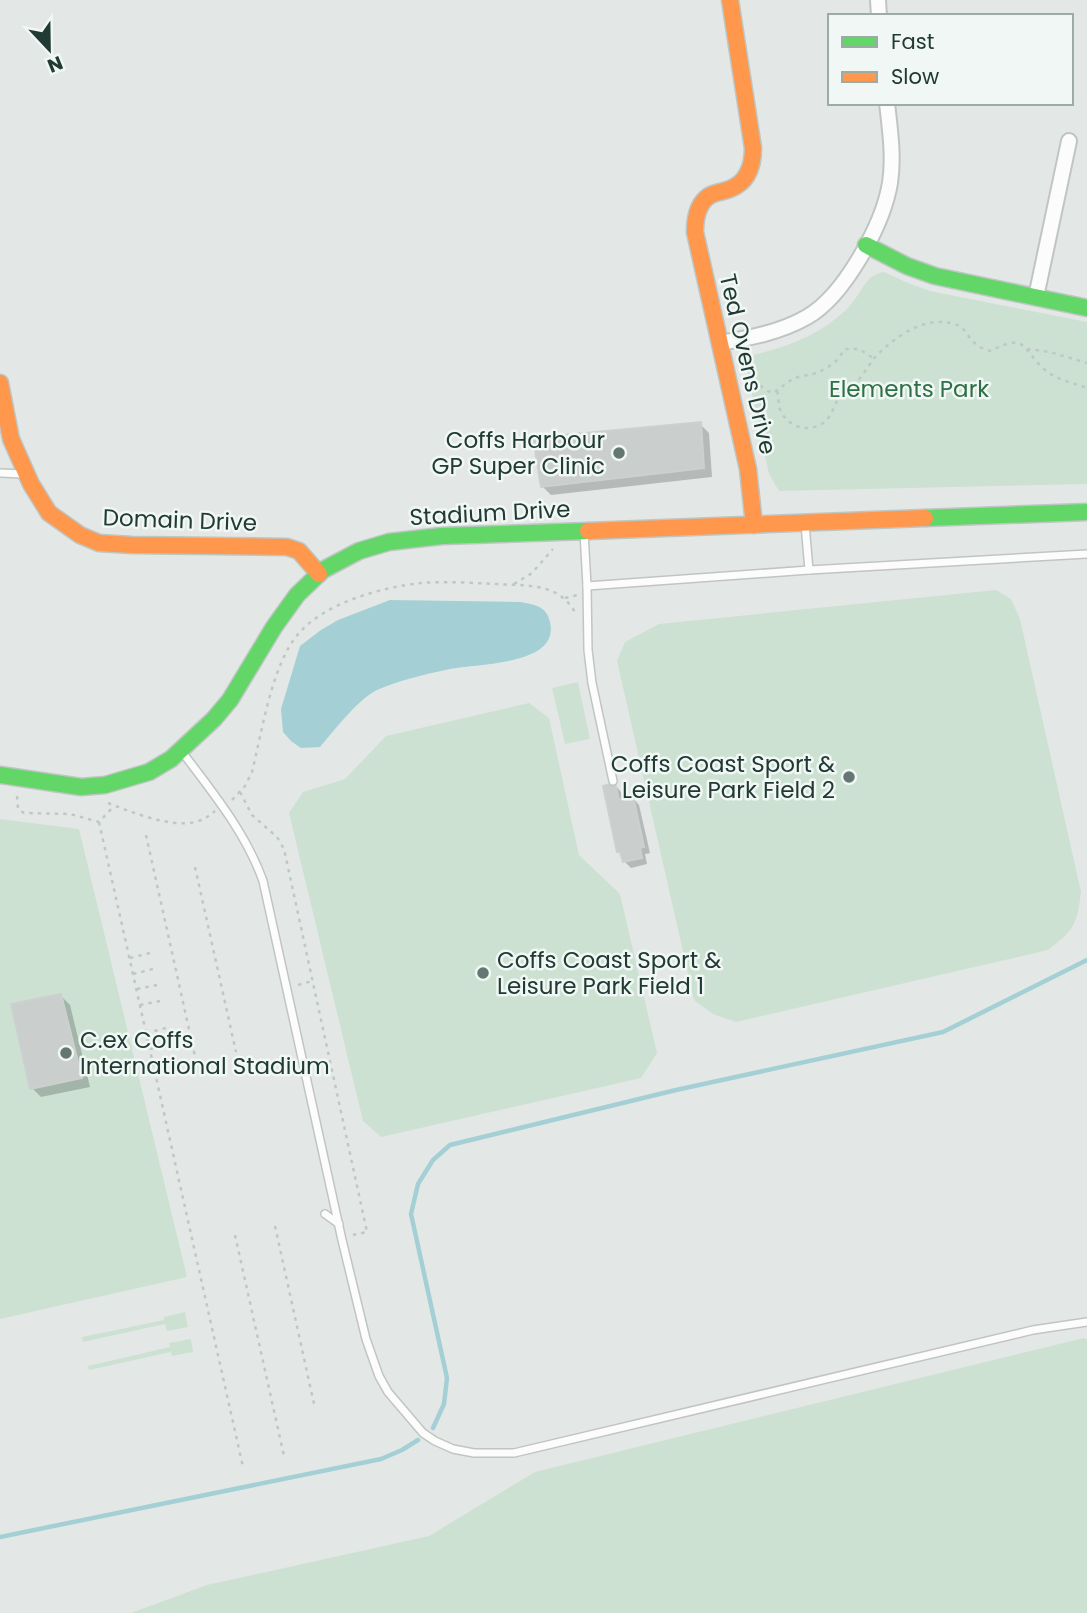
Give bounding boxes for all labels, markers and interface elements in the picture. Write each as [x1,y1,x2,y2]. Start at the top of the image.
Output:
north arrow [14,14,84,84]
legend [828,14,1073,105]
text: Fast [891,27,934,56]
text: N [43,49,67,79]
text: Slow [891,62,939,91]
street label: Ted Ovens Drive [712,271,784,457]
park label: Elements Park [829,373,989,405]
place label: Coffs Harbour GP Super Clinic [431,424,605,482]
marker: Coffs Harbour GP Super Clinic [611,445,627,461]
street label: Stadium Drive [409,493,571,533]
street label: Domain Drive [102,501,258,539]
place label: Coffs Coast Sport & Leisure Park Field 2 [611,748,835,806]
marker: Coffs Coast Sport & Leisure Park Field 2 [841,769,857,785]
place label: Coffs Coast Sport & Leisure Park Field 1 [497,944,721,1002]
marker: Coffs Coast Sport & Leisure Park Field 1 [475,965,491,981]
place label: C.ex Coffs International Stadium [80,1024,330,1082]
marker: C.ex Coffs International Stadium [58,1045,74,1061]

